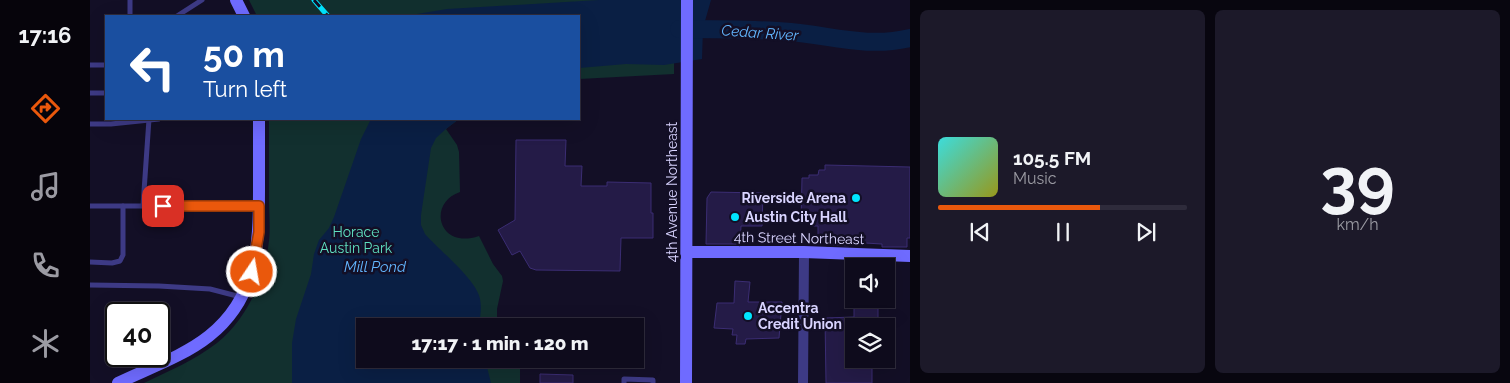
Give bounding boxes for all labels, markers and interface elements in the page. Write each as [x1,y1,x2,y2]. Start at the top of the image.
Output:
water label: Cedar River [721,21,800,45]
text: 17:16 [19,22,71,48]
text: 50 m [203,34,285,75]
icon: left [120,35,185,100]
text: Turn left [203,76,287,102]
icon: directions [28,91,63,126]
street label: 4th Avenue Northeast [664,121,680,262]
text: 39 [1320,144,1395,220]
text: 105.5 FM [1013,147,1091,169]
icon: music [28,169,63,204]
text: Music [1013,169,1057,188]
pin [142,185,184,227]
place label: Riverside Arena [741,190,846,206]
icon: arrive [149,192,177,220]
marker: Riverside Arena [850,192,862,204]
place label: Austin City Hall [745,209,848,225]
marker: Austin City Hall [729,211,741,223]
text: km/h [1336,215,1379,234]
icon: previous [966,218,994,246]
icon: pause [1049,218,1077,246]
icon: next [1132,218,1160,246]
park label: Horace Austin Park [320,224,393,256]
street label: 4th Street Northeast [734,229,865,247]
position arrow [225,245,277,297]
icon: phone [28,248,63,283]
water label: Mill Pond [344,258,407,276]
map controls [845,258,895,368]
button: sound [845,258,895,308]
place label: Accentra Credit Union [758,300,842,332]
speed limit sign: 40 [105,302,170,367]
marker: Accentra Credit Union [742,310,754,322]
button: layers [845,318,895,368]
icon: climate [28,326,63,361]
text: 17:17 · 1 min · 120 m [411,332,589,354]

